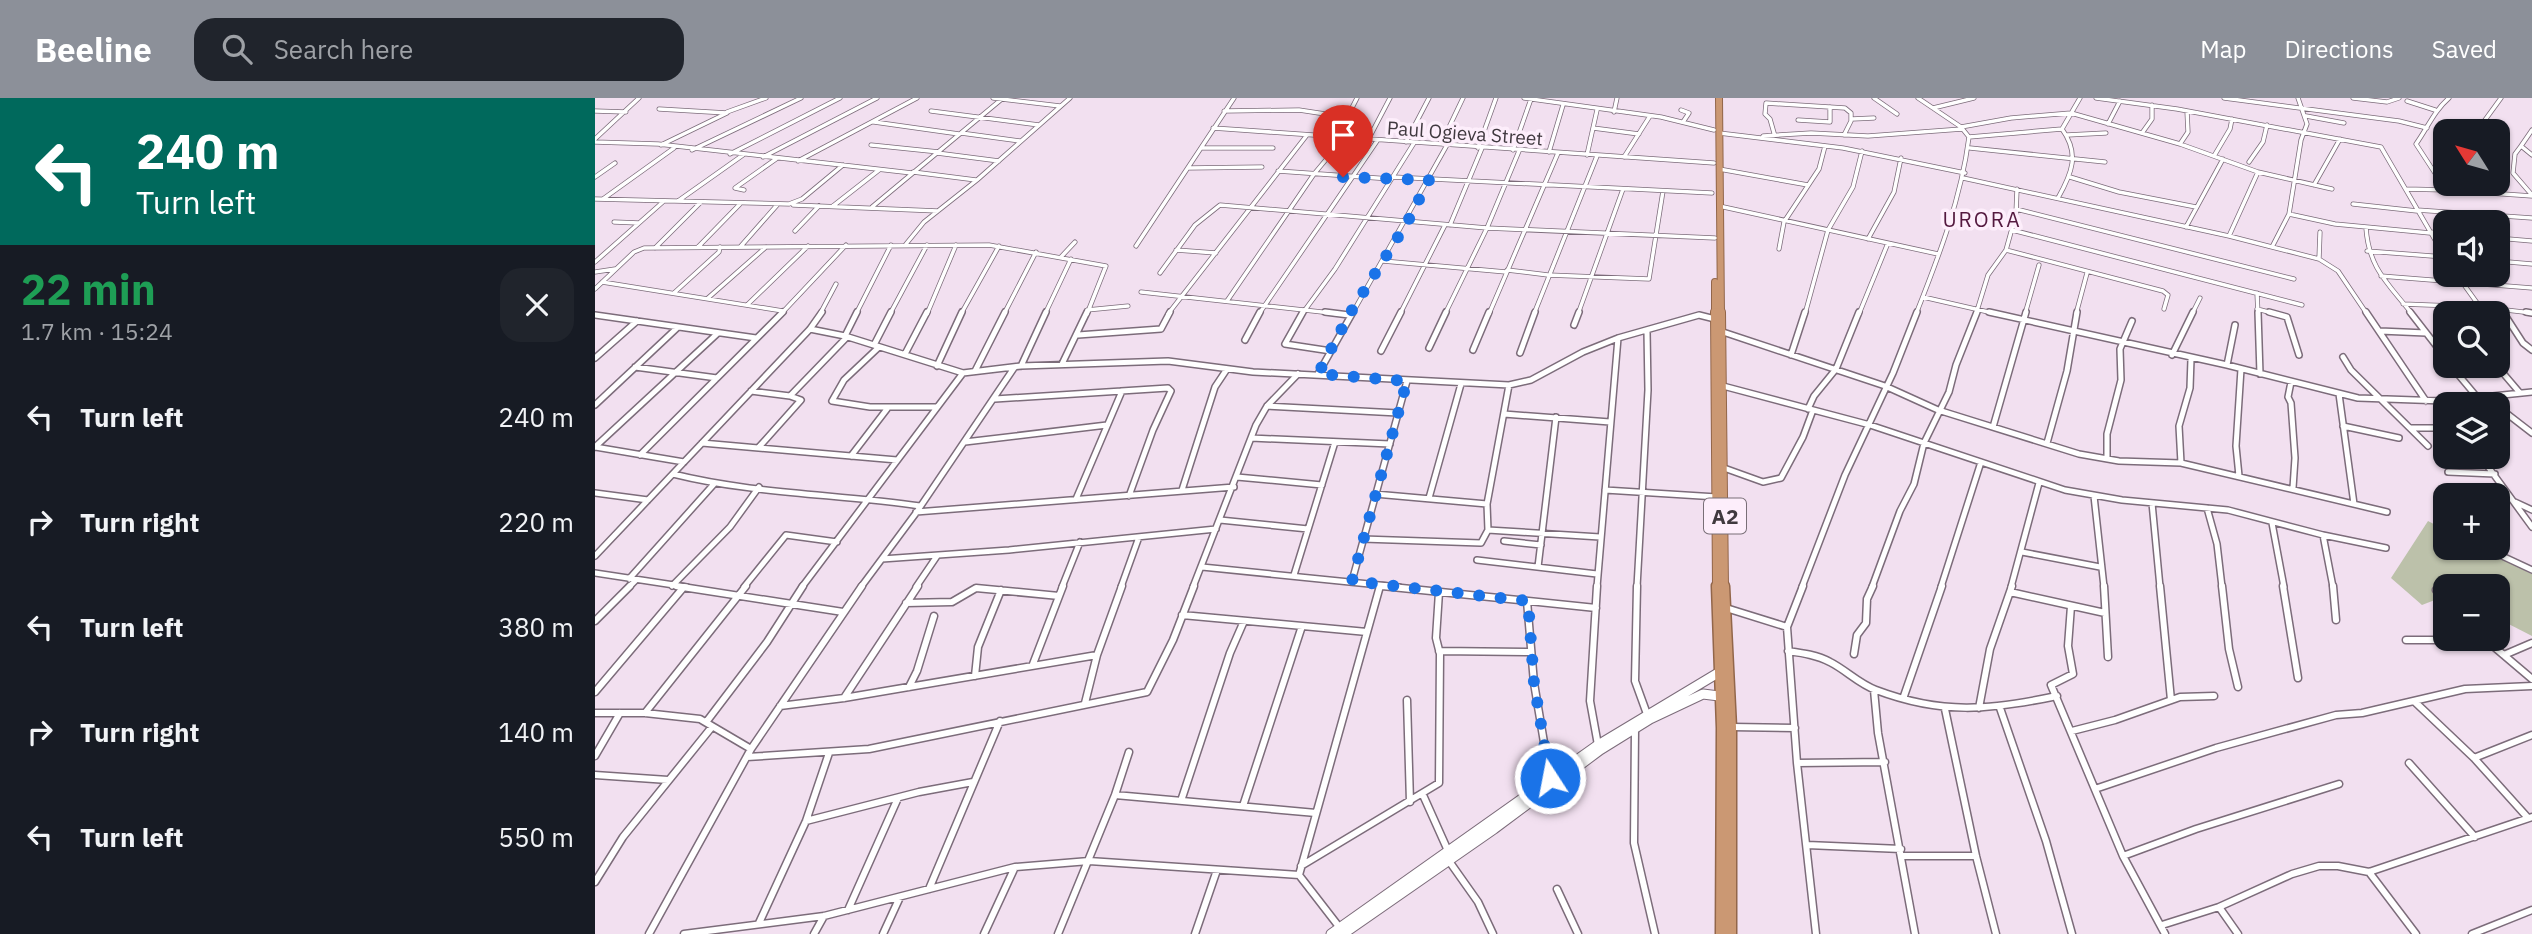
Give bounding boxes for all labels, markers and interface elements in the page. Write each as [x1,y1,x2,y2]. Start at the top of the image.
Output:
search box [194,18,684,81]
text: Beeline [35,28,152,71]
icon: search [218,30,256,68]
text: Search here [274,32,413,66]
text: Map [2200,33,2246,65]
text: Directions [2284,33,2394,65]
text: Saved [2432,33,2497,65]
pin [1313,105,1373,177]
icon: arrive [1324,116,1362,154]
street label: Paul Ogieva Street [1386,116,1544,150]
text: 240 m [136,119,280,182]
north arrow [2433,119,2509,196]
map controls [2433,119,2510,651]
icon: left [21,126,112,217]
text: Turn left [136,181,256,223]
district label: URORA [1942,205,2022,233]
button: sound [2433,210,2510,287]
text: 22 min [21,262,156,317]
button: close [500,268,574,342]
button: search [2433,301,2510,378]
text: 1.7 km · 15:24 [21,316,173,346]
button: layers [2433,392,2510,469]
icon: left [21,398,59,436]
text: Turn left [80,400,183,434]
text: 240 m [498,400,574,434]
button: + [2433,483,2510,560]
road number: A2 [1704,498,1746,534]
icon: right [21,503,59,541]
text: Turn right [80,505,199,539]
text: 220 m [498,505,574,539]
button: − [2433,574,2510,651]
icon: left [21,608,59,646]
text: Turn left [80,610,183,644]
text: 380 m [498,610,574,644]
icon: right [21,713,59,751]
text: Turn right [80,715,199,749]
text: 140 m [498,715,574,749]
position arrow [1513,741,1587,815]
icon: left [21,818,59,856]
text: Turn left [80,820,183,854]
text: 550 m [498,820,574,854]

